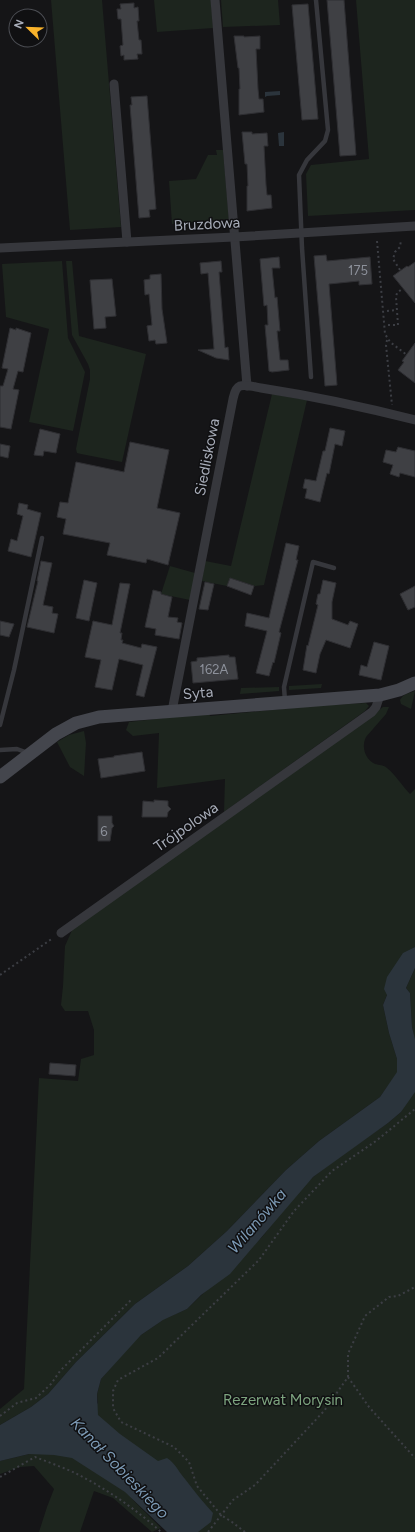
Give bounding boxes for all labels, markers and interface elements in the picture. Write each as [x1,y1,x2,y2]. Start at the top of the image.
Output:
north arrow [8,8,48,48]
text: N [12,18,27,31]
street label: Bruzdowa [173,213,241,235]
house number: 175 [348,263,368,278]
street label: Siedliskowa [191,417,223,497]
house number: 162A [200,662,229,677]
street label: Syta [182,683,214,703]
street label: Trójpolowa [151,798,221,856]
house number: 6 [100,824,108,839]
water label: Wilanówka [224,1185,290,1257]
park label: Rezerwat Morysin [223,1391,343,1409]
water label: Kanał Sobieskiego [67,1413,173,1523]

